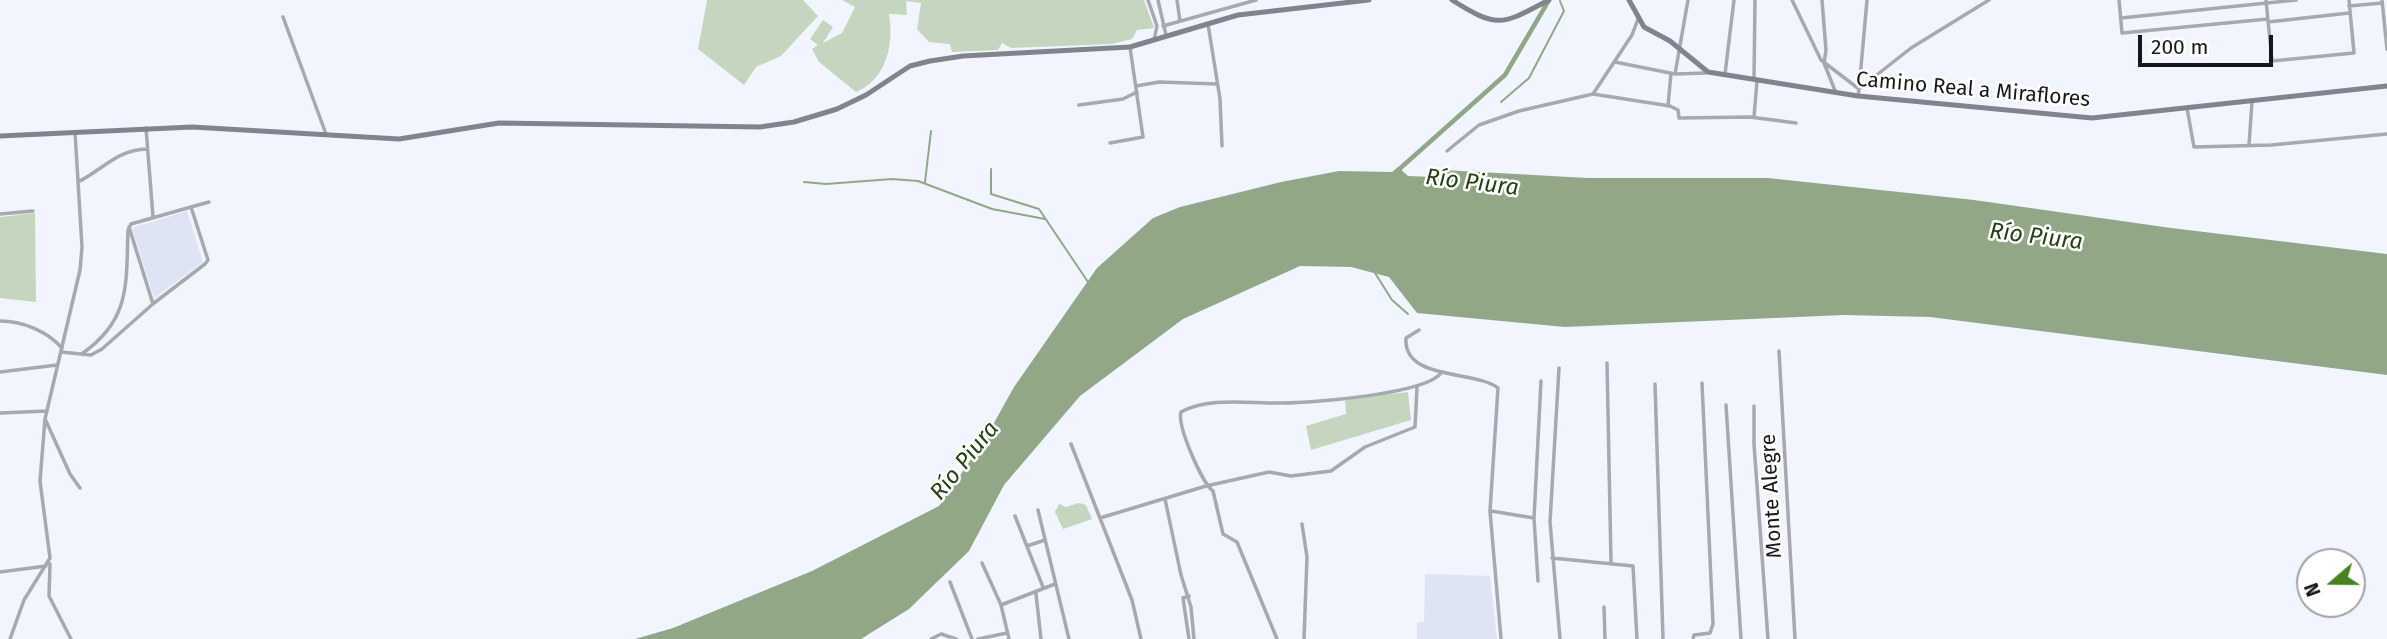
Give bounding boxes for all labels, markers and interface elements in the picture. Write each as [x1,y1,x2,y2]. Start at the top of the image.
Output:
scale bar [2142,21,2277,65]
text: 200 m [2151,34,2208,60]
street label: Camino Real a Miraflores [1855,67,2091,113]
water label: Río Piura [1424,164,1520,202]
water label: Río Piura [1988,218,2084,256]
water label: Río Piura [925,416,1005,506]
street label: Monte Alegre [1756,433,1788,559]
north arrow [2296,548,2366,618]
text: N [2300,580,2326,600]

